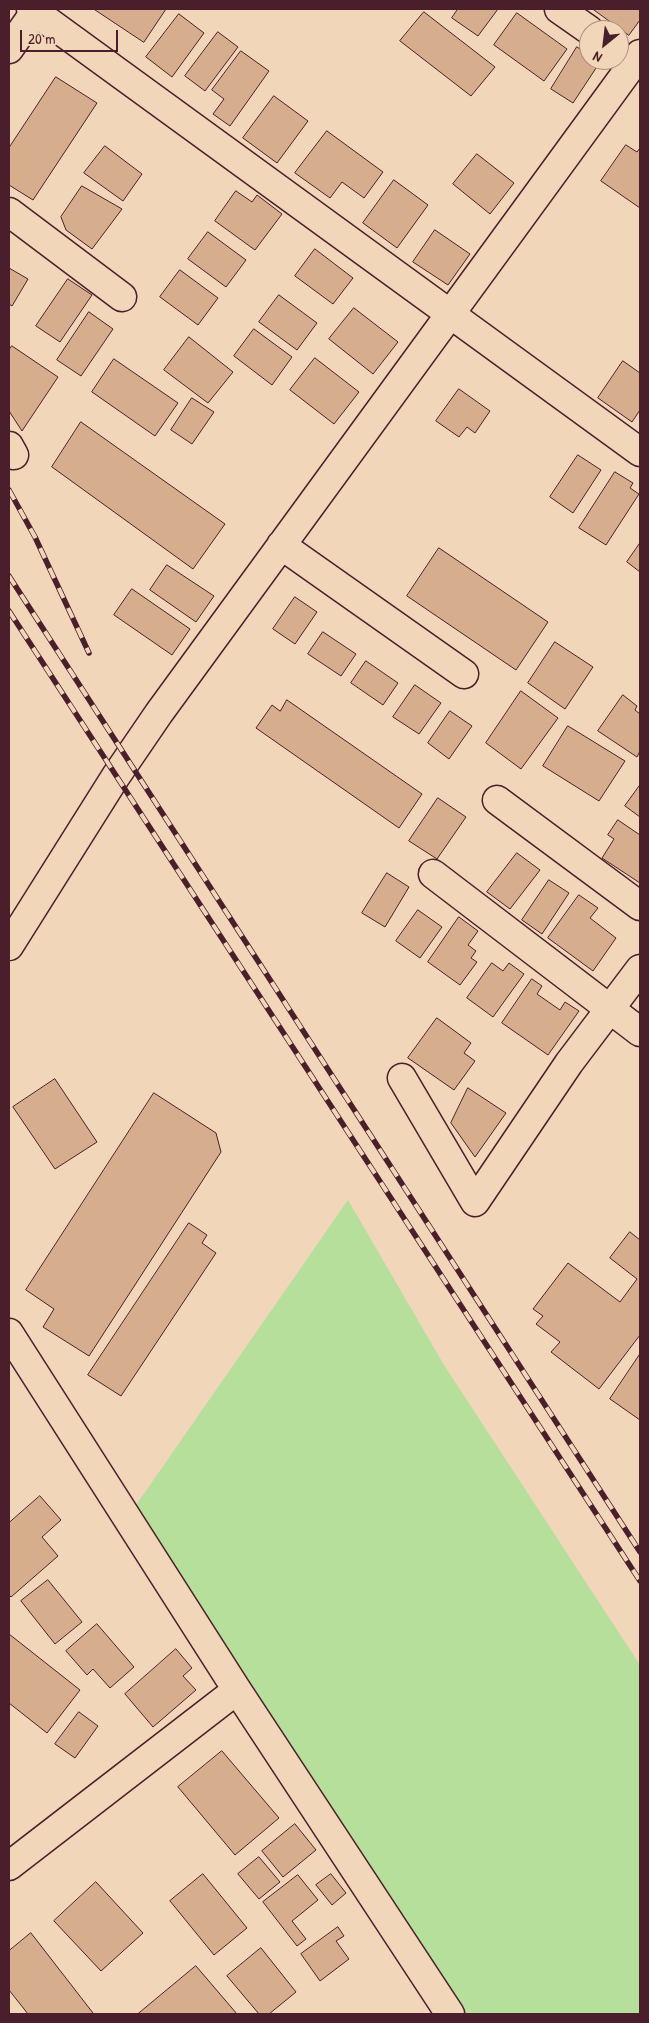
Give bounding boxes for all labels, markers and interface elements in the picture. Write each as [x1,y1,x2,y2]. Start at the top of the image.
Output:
scale bar [22,20,120,52]
north arrow [579,20,629,70]
text: 20 m [28,28,55,49]
text: N [589,48,605,68]

